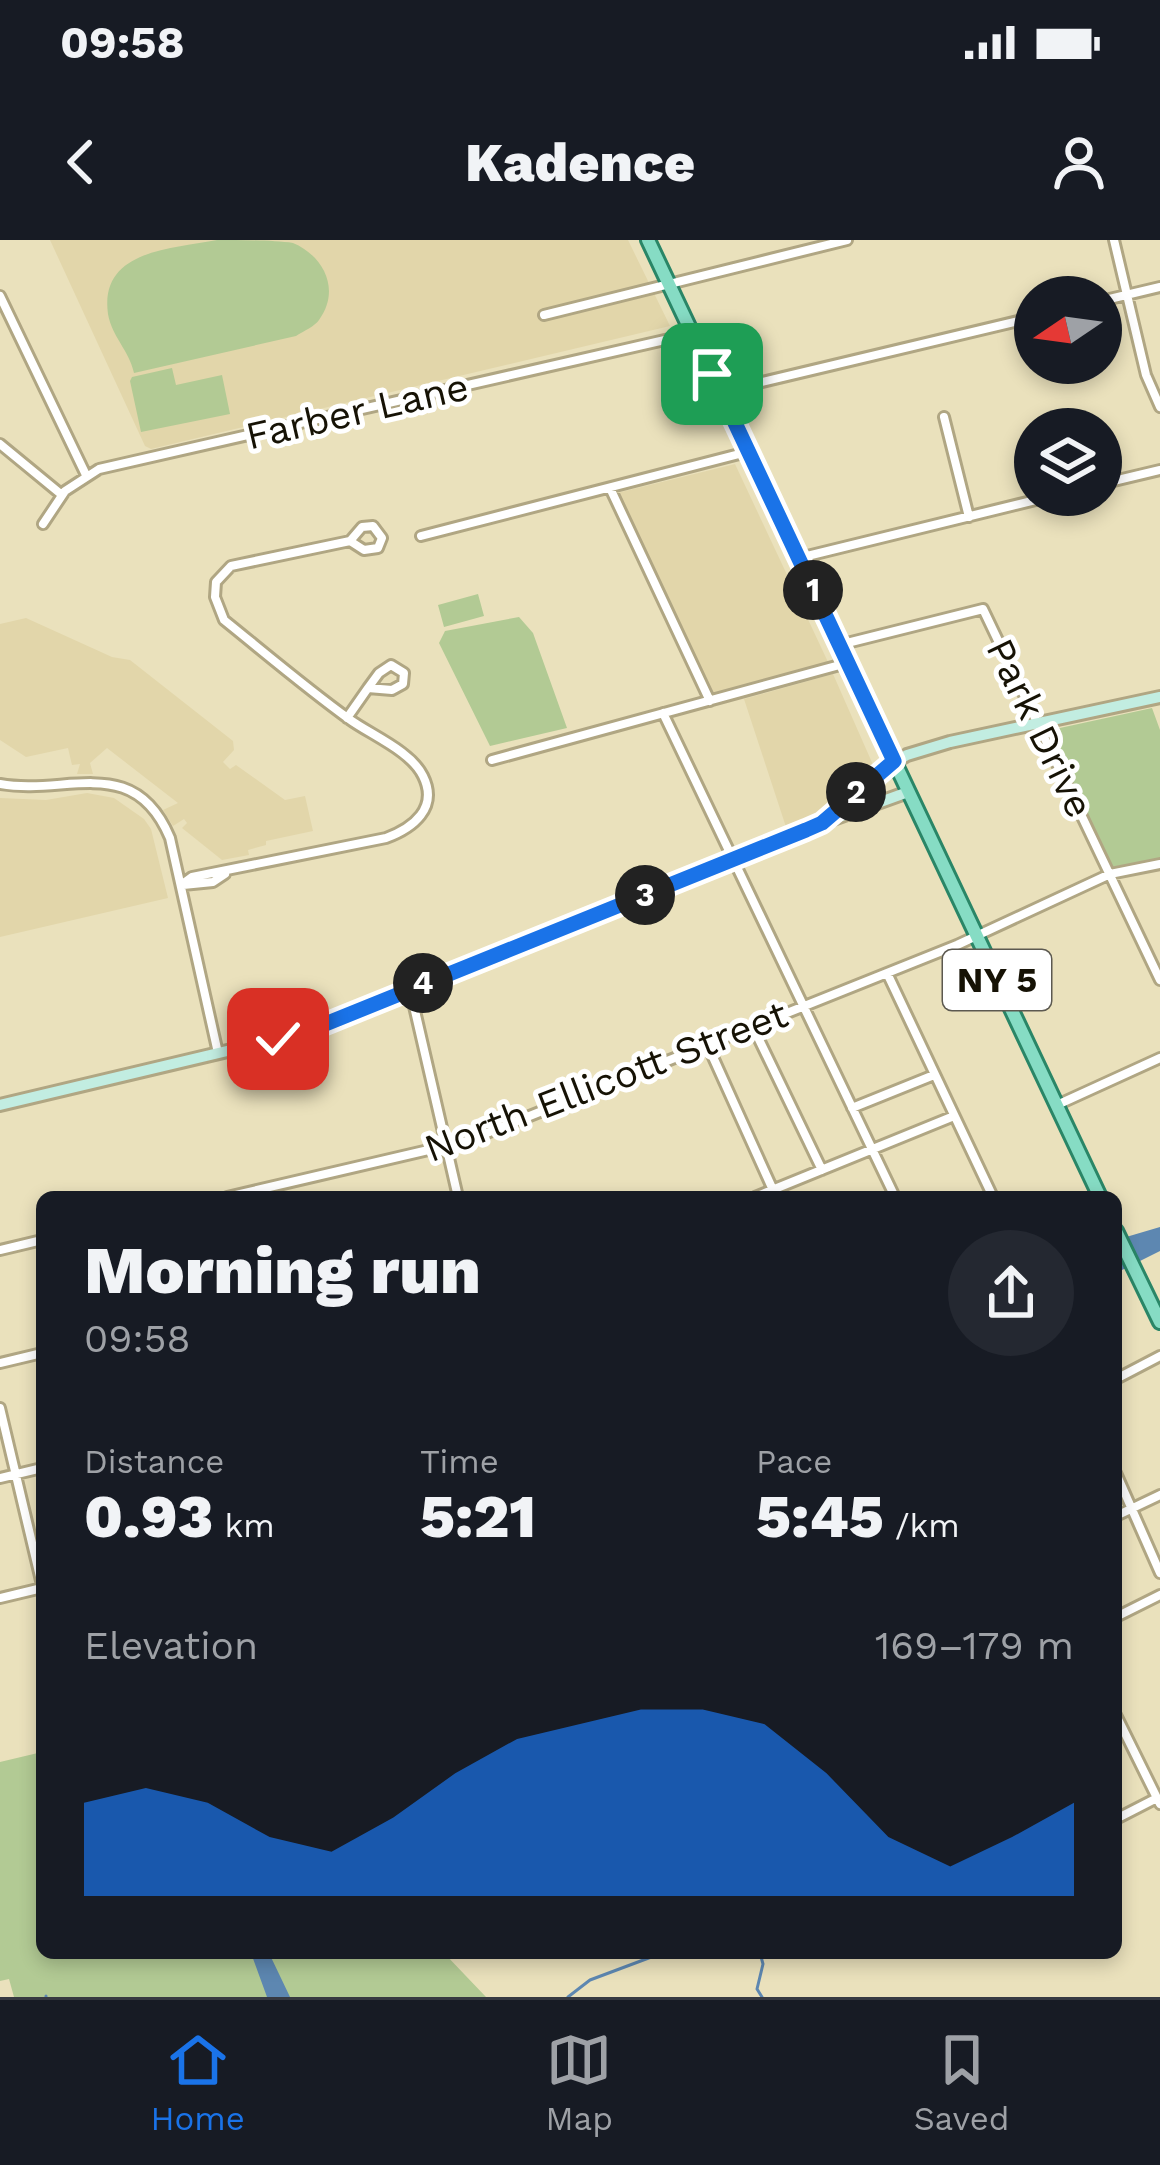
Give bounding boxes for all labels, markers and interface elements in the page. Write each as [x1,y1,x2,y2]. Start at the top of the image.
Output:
text: 09:58 [60,16,185,69]
icon: back [48,129,114,195]
icon: person [1046,129,1112,195]
text: Kadence [465,131,695,194]
north arrow [1014,276,1122,384]
map controls [1014,276,1122,516]
pin [661,323,763,425]
icon: arrive [679,341,745,407]
street label: Farber Lane [241,364,473,458]
button: layers [1014,408,1122,516]
pin: 1 [783,560,843,620]
text: 1 [806,570,820,609]
street label: Park Drive [977,631,1103,825]
pin: 2 [826,762,886,822]
text: 2 [846,772,866,811]
pin: 3 [615,865,675,925]
text: 3 [635,875,655,914]
road number: NY 5 [943,950,1051,1010]
pin: 4 [393,953,453,1013]
text: 4 [412,963,434,1002]
pin [227,988,329,1090]
street label: North Ellicott Street [418,991,794,1171]
icon: check [245,1006,311,1072]
button: share [948,1230,1074,1356]
text: Morning run [84,1232,481,1309]
text: 09:58 [84,1316,191,1361]
text: Distance [84,1442,224,1481]
text: Time [420,1442,499,1481]
text: Pace [756,1442,832,1481]
text: 0.93 [84,1481,213,1552]
text: 5:21 [420,1481,536,1552]
text: 5:45 [756,1481,884,1552]
text: km [213,1506,275,1545]
text: /km [884,1506,960,1545]
text: Elevation [84,1623,258,1668]
text: 169–179 m [875,1623,1074,1668]
tab: Home [150,2027,245,2138]
tab: Map [546,2027,613,2138]
tab: Saved [914,2027,1010,2138]

